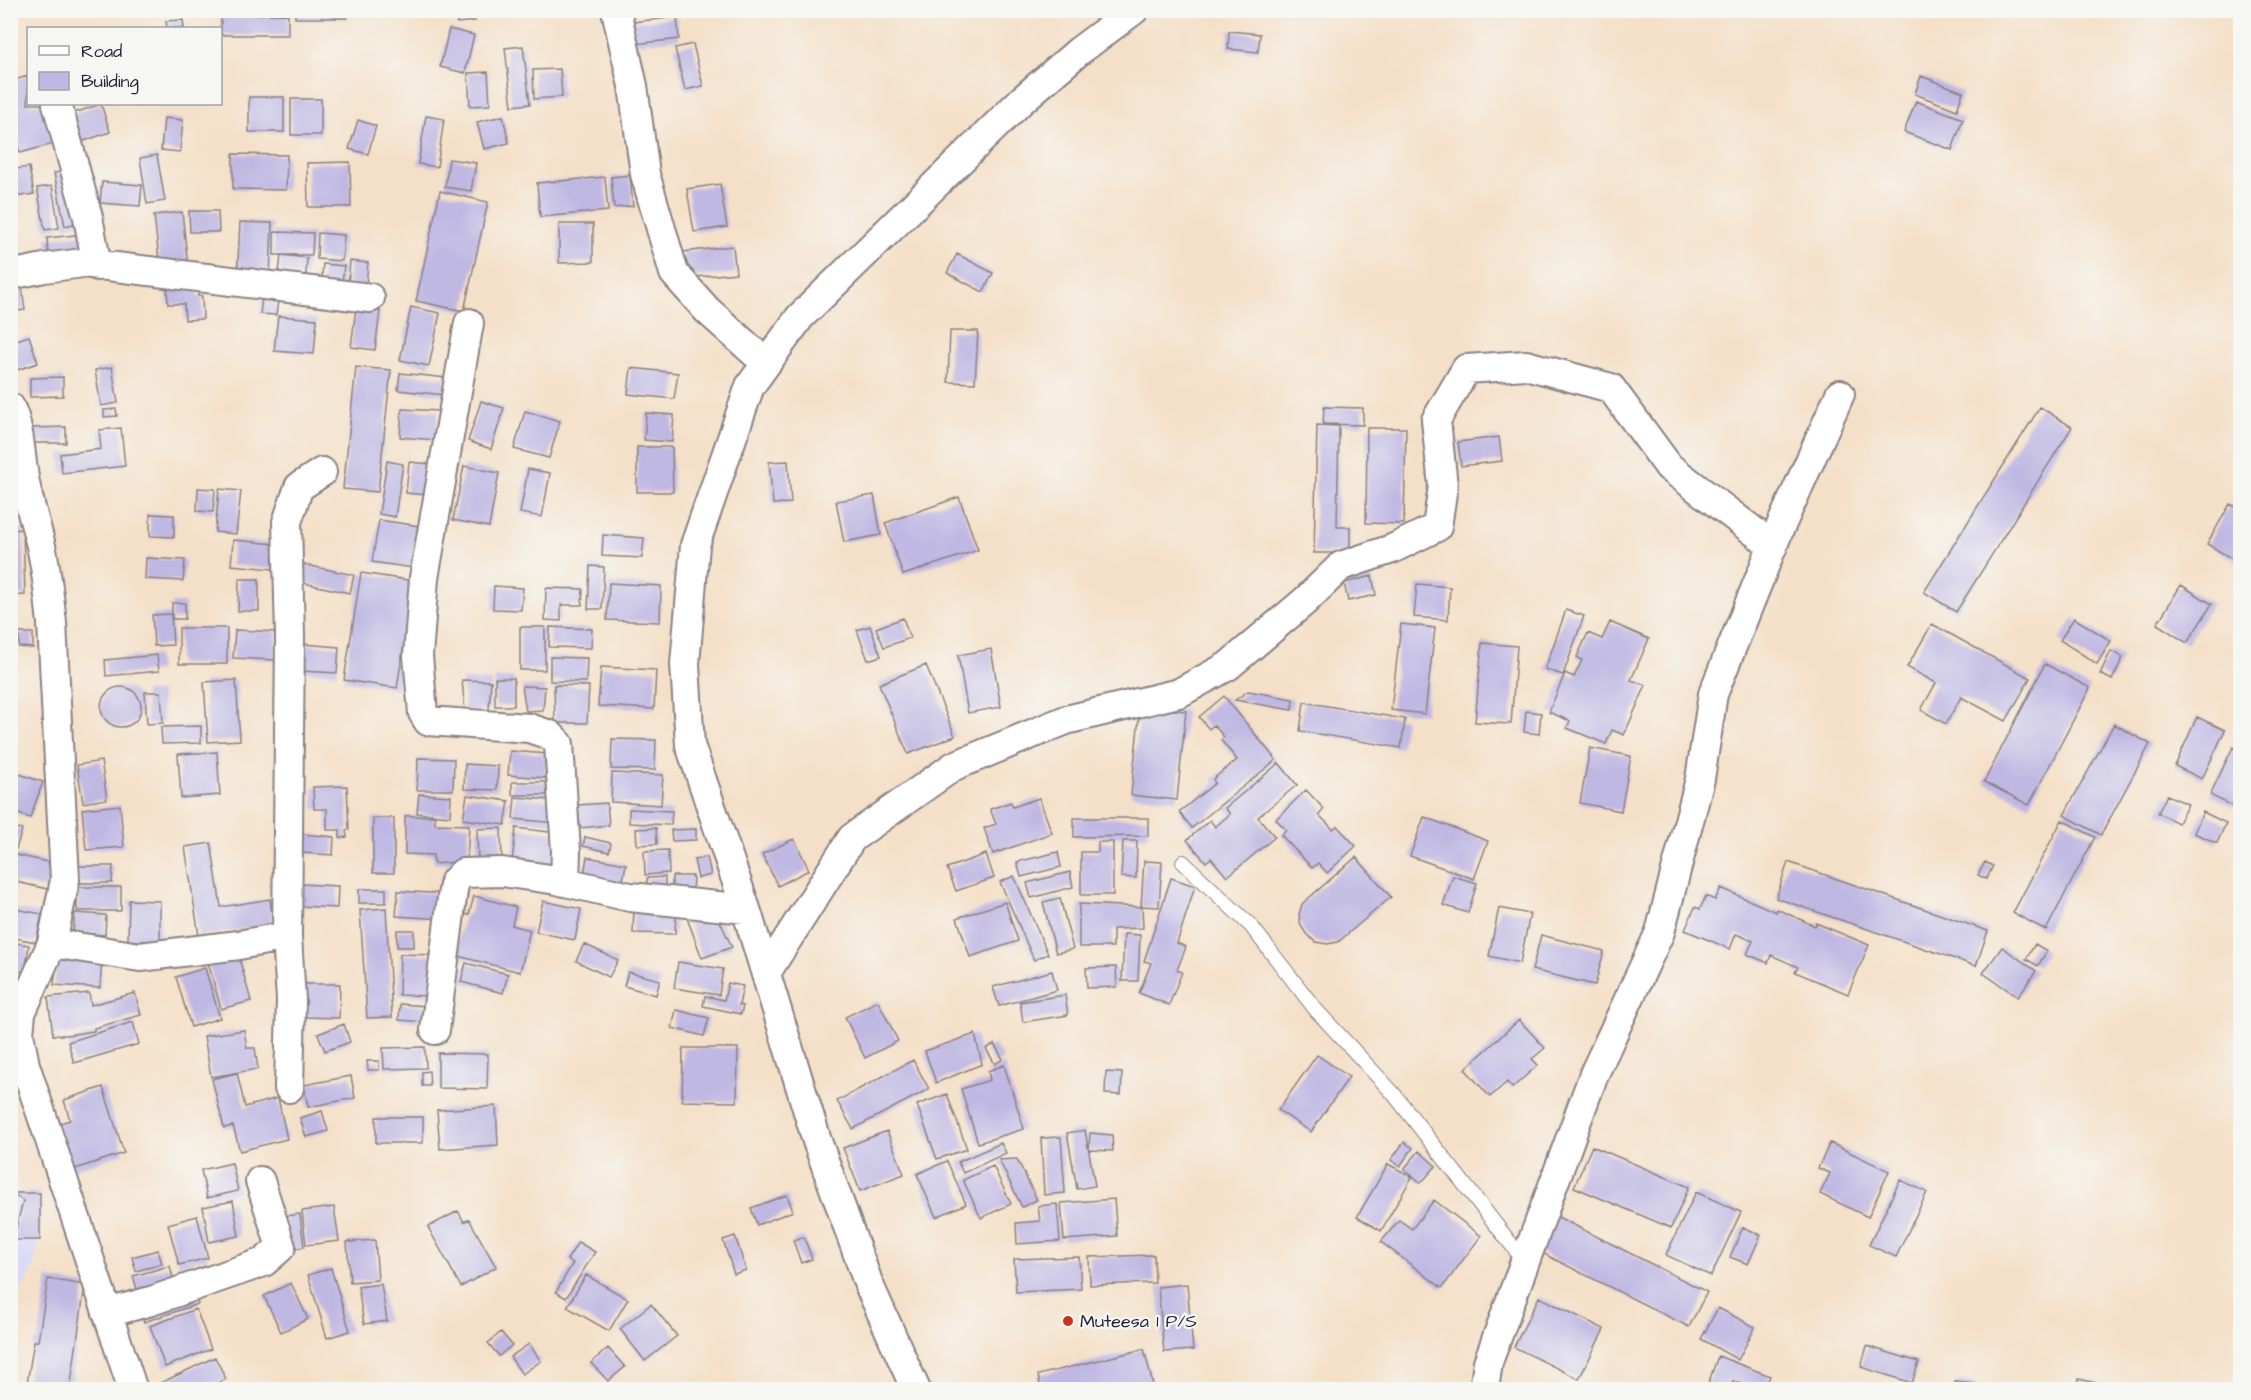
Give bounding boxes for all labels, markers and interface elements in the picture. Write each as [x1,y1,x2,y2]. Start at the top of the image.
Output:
legend [27,27,222,105]
text: Road [81,39,122,64]
text: Building [81,69,139,95]
place label: Muteesa 1 P/S [1080,1309,1197,1334]
marker: Muteesa 1 P/S [1061,1314,1075,1328]

